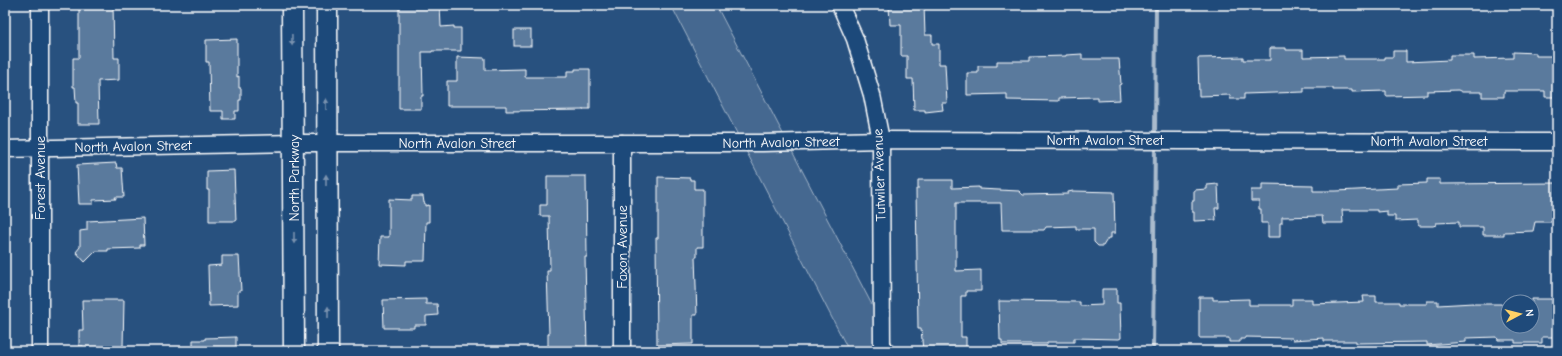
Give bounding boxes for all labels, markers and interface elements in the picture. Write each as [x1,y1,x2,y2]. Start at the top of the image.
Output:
one-way arrow [289,34,295,47]
one-way arrow [323,97,329,110]
street label: Tutwiler Avenue [869,128,890,222]
street label: North Avalon Street [1046,132,1165,149]
street label: North Avalon Street [722,133,841,152]
street label: North Avalon Street [1370,133,1489,150]
street label: North Parkway [286,134,303,221]
street label: North Avalon Street [398,135,517,152]
street label: Forest Avenue [32,136,49,220]
street label: North Avalon Street [74,137,193,156]
one-way arrow [323,174,330,186]
street label: Faxon Avenue [614,205,631,289]
one-way arrow [291,232,297,245]
north arrow [1500,294,1540,334]
one-way arrow [324,306,331,318]
text: N [1523,308,1536,317]

